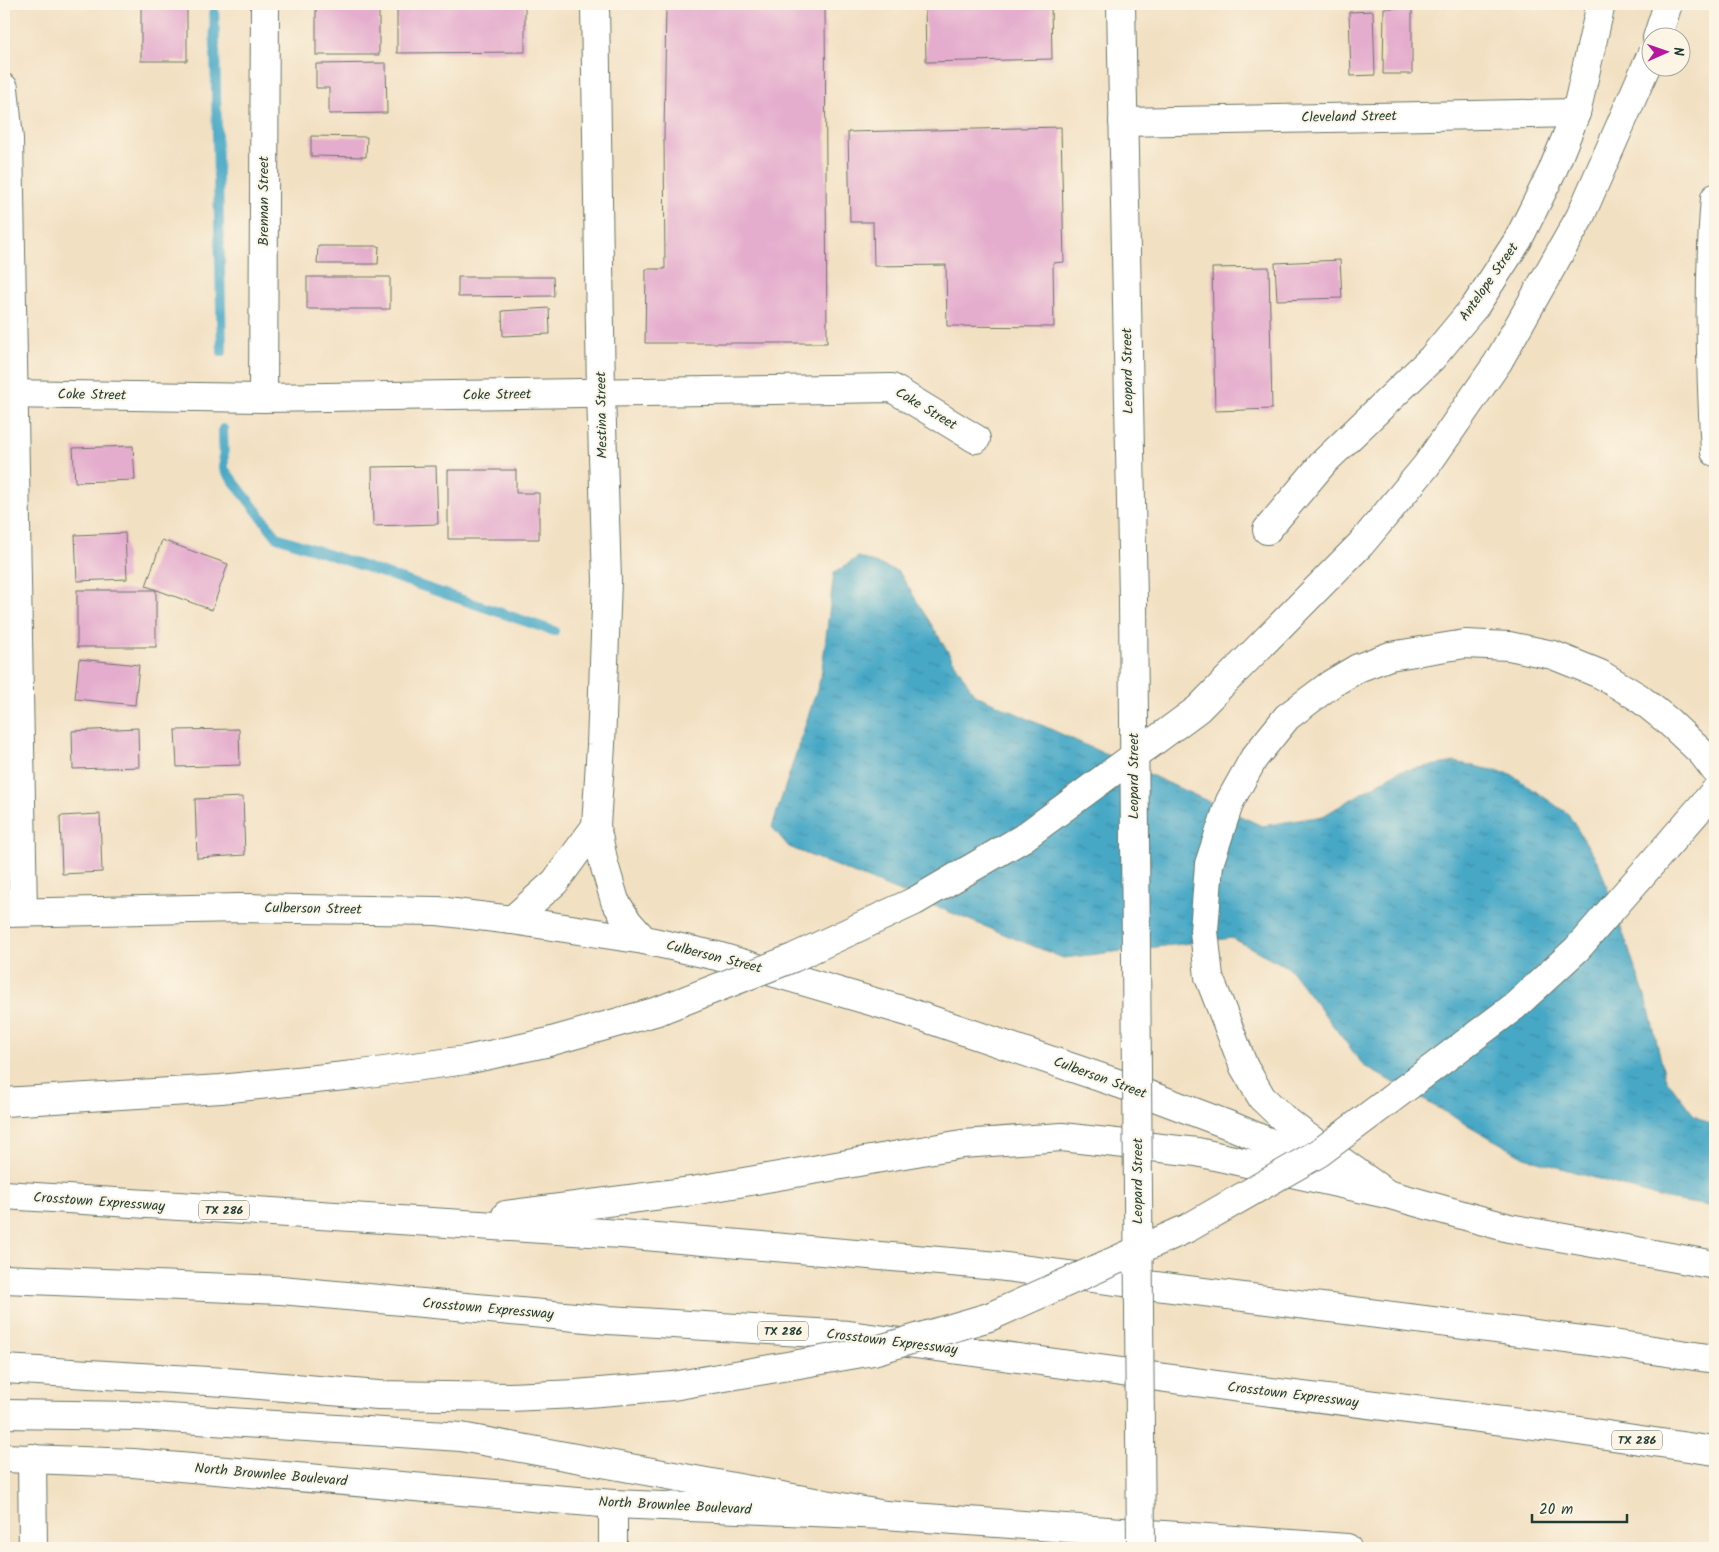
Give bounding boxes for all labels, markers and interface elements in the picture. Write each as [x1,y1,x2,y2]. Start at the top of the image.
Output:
north arrow [1642,28,1692,78]
text: N [1667,47,1689,57]
street label: Cleveland Street [1301,105,1398,129]
street label: Brennan Street [253,155,275,246]
street label: Antelope Street [1454,238,1525,326]
street label: Leopard Street [1116,327,1140,414]
street label: Mestina Street [590,371,614,459]
street label: Coke Street [891,382,962,436]
street label: Coke Street [57,383,127,407]
street label: Coke Street [462,383,532,407]
street label: Leopard Street [1123,732,1145,819]
street label: Culberson Street [264,897,363,921]
street label: Culberson Street [664,935,765,980]
street label: Culberson Street [1050,1051,1150,1105]
street label: Leopard Street [1127,1137,1149,1224]
street label: Crosstown Expressway [32,1186,166,1218]
road number: TX 286 [199,1200,249,1220]
street label: Crosstown Expressway [421,1292,555,1326]
road number: TX 286 [758,1322,808,1340]
street label: Crosstown Expressway [825,1323,959,1361]
street label: Crosstown Expressway [1226,1376,1360,1414]
road number: TX 286 [1612,1430,1662,1450]
street label: North Brownlee Boulevard [194,1457,349,1493]
street label: North Brownlee Boulevard [598,1491,753,1521]
scale bar [1532,1492,1626,1524]
text: 20 m [1539,1498,1573,1522]

